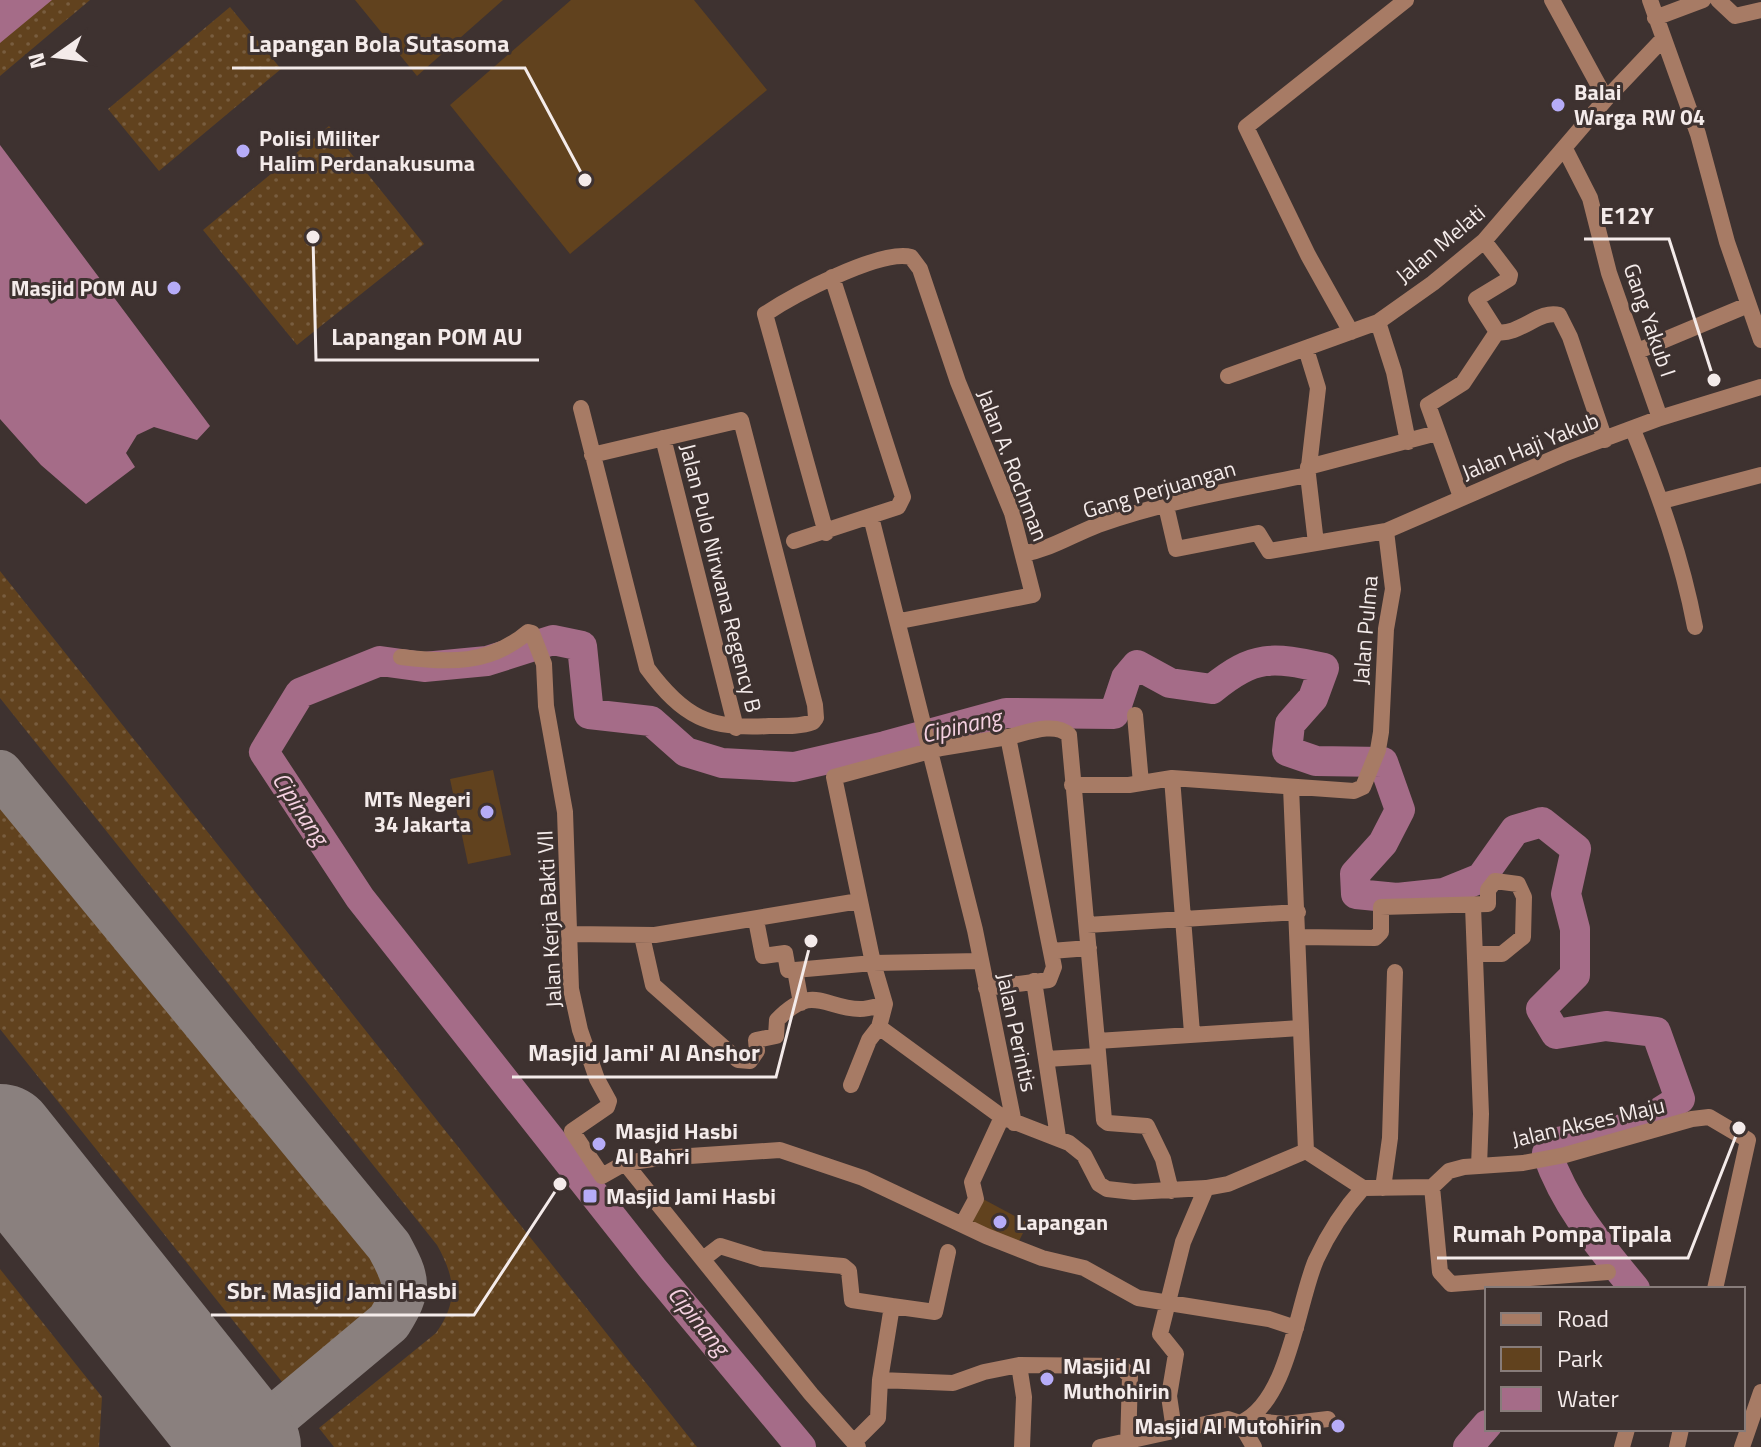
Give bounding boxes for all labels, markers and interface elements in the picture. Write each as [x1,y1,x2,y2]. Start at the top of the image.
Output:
north arrow [16,16,96,96]
callout: Lapangan Bola Sutasoma [232,20,525,68]
text: Lapangan Bola Sutasoma [248,25,510,61]
text: N [18,49,55,72]
place label: Balai Warga RW 04 [1574,75,1705,134]
marker: Balai Warga RW 04 [1549,96,1567,114]
place label: Polisi Militer Halim Perdanakusuma [259,121,475,180]
marker: Polisi Militer Halim Perdanakusuma [234,142,252,160]
callout: E12Y [1584,191,1669,239]
street label: Jalan Melati [1388,196,1492,292]
text: E12Y [1600,197,1654,233]
street label: Gang Yakub I [1615,259,1685,381]
place label: Masjid POM AU [11,271,158,305]
marker: Masjid POM AU [165,279,183,297]
callout: Lapangan POM AU [316,312,539,360]
text: Lapangan POM AU [331,318,523,354]
street label: Jalan A. Rochman [968,384,1058,546]
street label: Jalan Haji Yakub [1456,403,1604,489]
street label: Jalan Pulo Nirwana Regency B [671,440,771,716]
street label: Gang Perjuangan [1079,451,1239,527]
street label: Jalan Pulma [1343,574,1387,686]
water label: Cipinang [917,698,1007,752]
water label: Cipinang [264,764,340,854]
place label: MTs Negeri 34 Jakarta [364,782,471,841]
marker: MTs Negeri 34 Jakarta [478,803,496,821]
street label: Jalan Kerja Bakti VII [527,829,571,1009]
street label: Jalan Perintis [988,969,1046,1095]
callout: Masjid Jami' Al Anshor [512,1029,776,1077]
text: Masjid Jami' Al Anshor [528,1034,760,1070]
street label: Jalan Akses Maju [1508,1088,1668,1156]
place label: Masjid Hasbi Al Bahri [615,1114,738,1173]
marker: Masjid Hasbi Al Bahri [590,1135,608,1153]
place label: Masjid Jami Hasbi [606,1179,776,1213]
marker: Masjid Jami Hasbi [581,1187,599,1205]
place label: Lapangan [1016,1205,1108,1239]
callout: Rumah Pompa Tipala [1437,1210,1688,1258]
marker: Lapangan [991,1213,1009,1231]
text: Rumah Pompa Tipala [1452,1215,1672,1251]
callout: Sbr. Masjid Jami Hasbi [211,1267,474,1315]
text: Sbr. Masjid Jami Hasbi [227,1272,457,1308]
water label: Cipinang [659,1277,740,1365]
legend [1485,1287,1745,1431]
text: Road [1557,1300,1609,1336]
text: Park [1557,1340,1603,1376]
place label: Masjid Al Muthohirin [1063,1349,1170,1408]
marker: Masjid Al Muthohirin [1038,1370,1056,1388]
text: Water [1557,1380,1619,1416]
place label: Masjid Al Mutohirin [1135,1409,1322,1443]
marker: Masjid Al Mutohirin [1329,1417,1347,1435]

